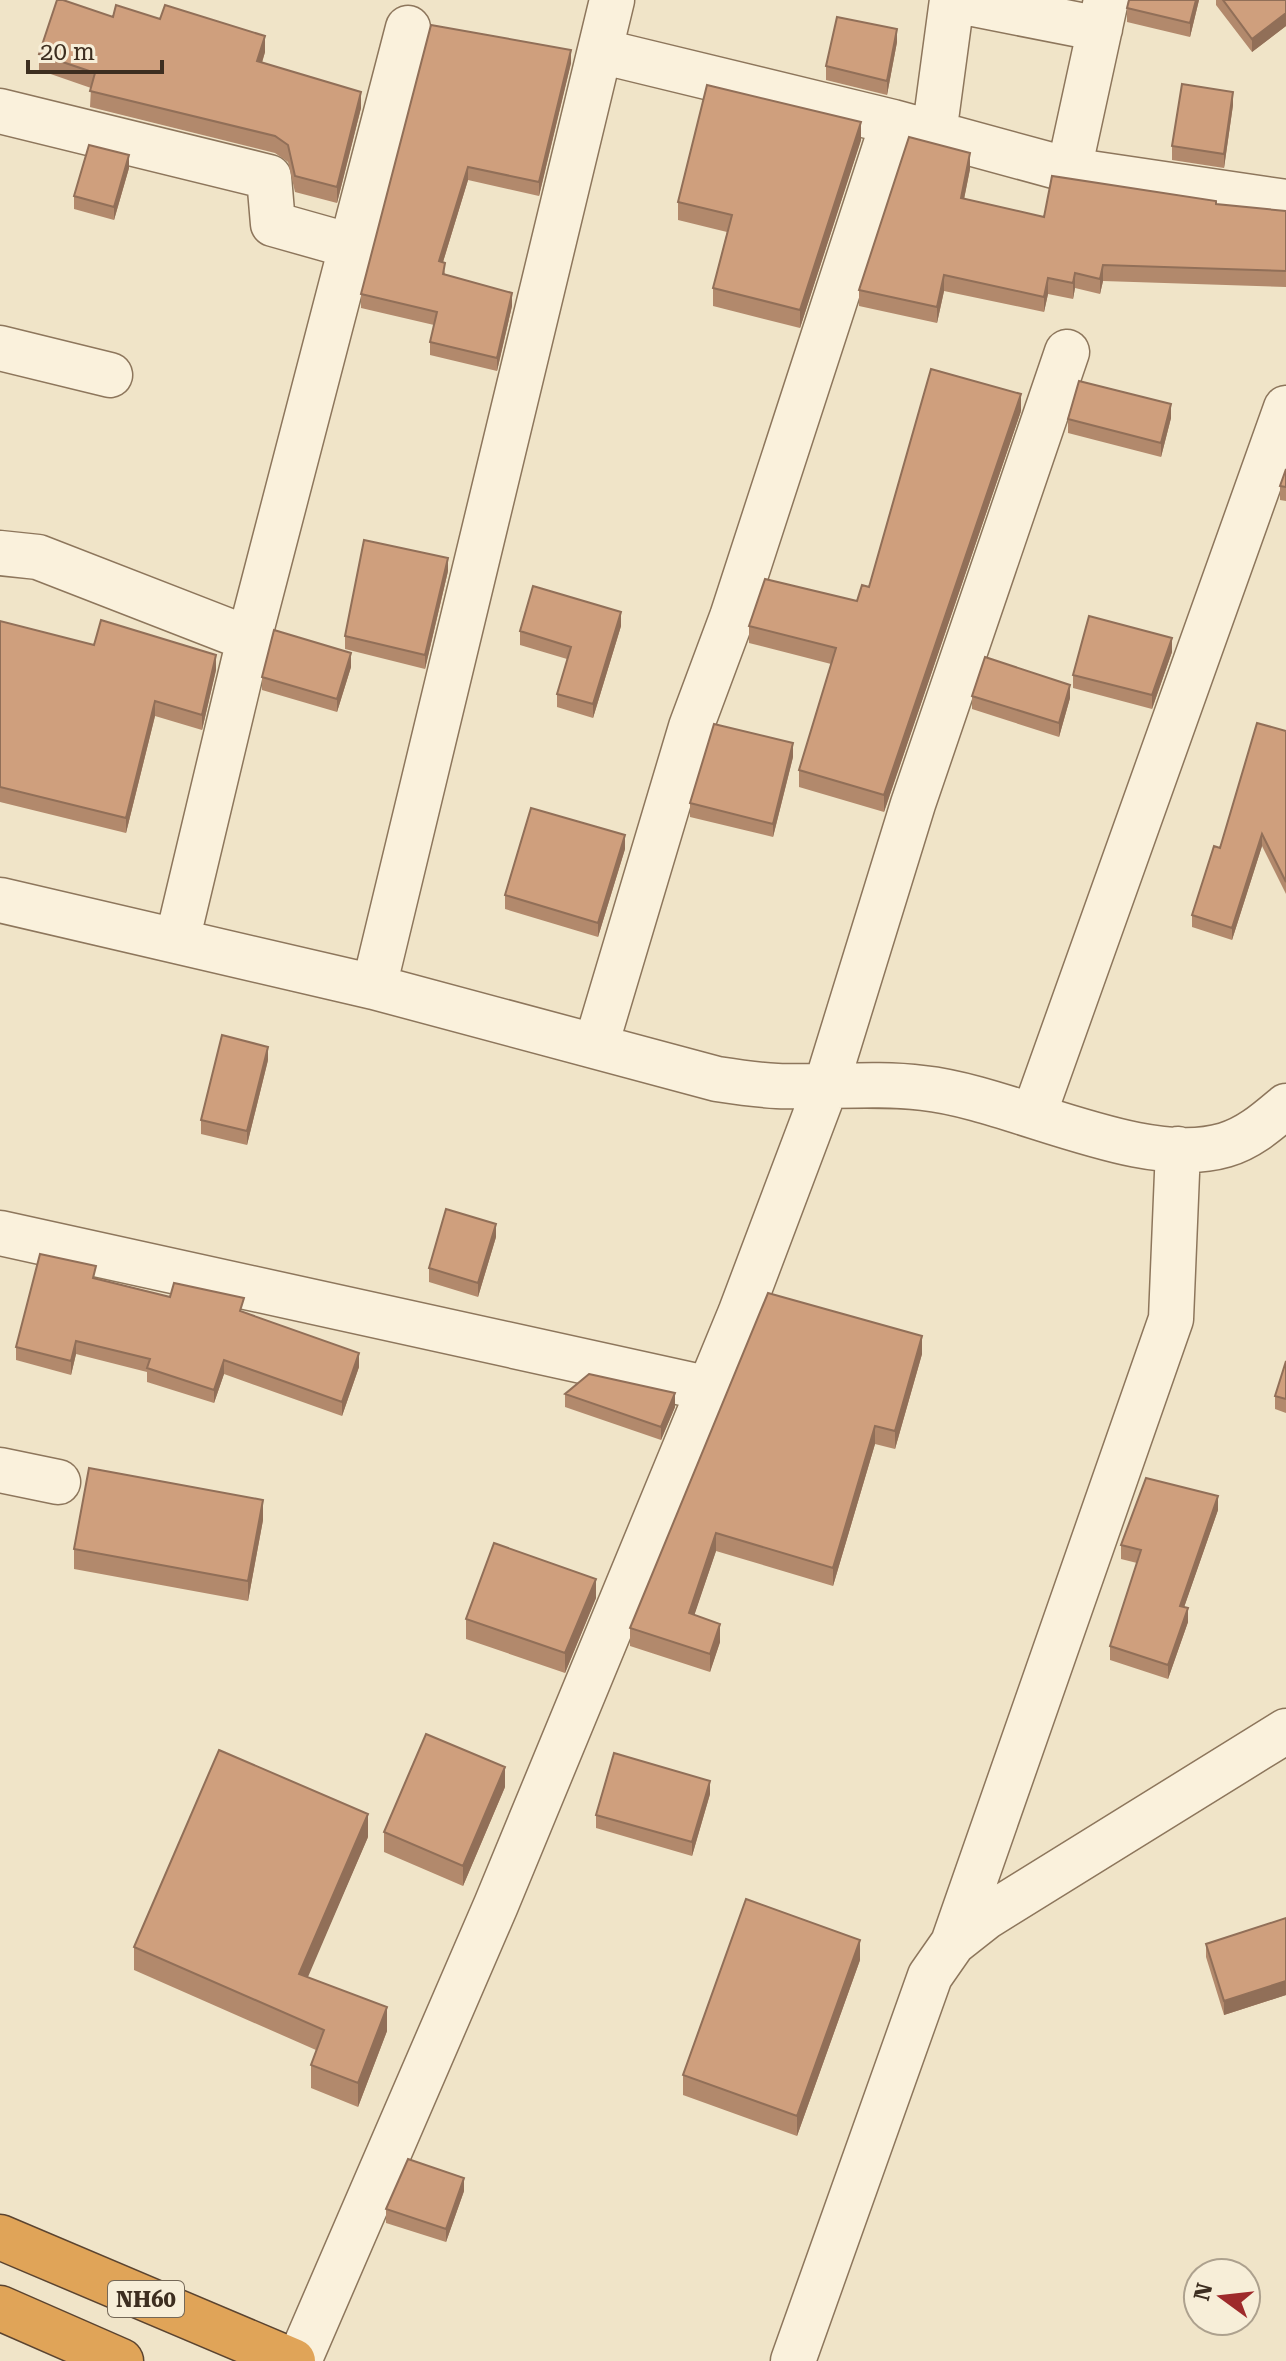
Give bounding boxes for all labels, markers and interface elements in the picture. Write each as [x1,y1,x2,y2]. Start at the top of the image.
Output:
scale bar [28,24,162,74]
text: 20 m [40,38,95,66]
north arrow [1182,2257,1262,2337]
text: N [1189,2280,1217,2303]
road number: NH60 [108,2281,184,2317]

